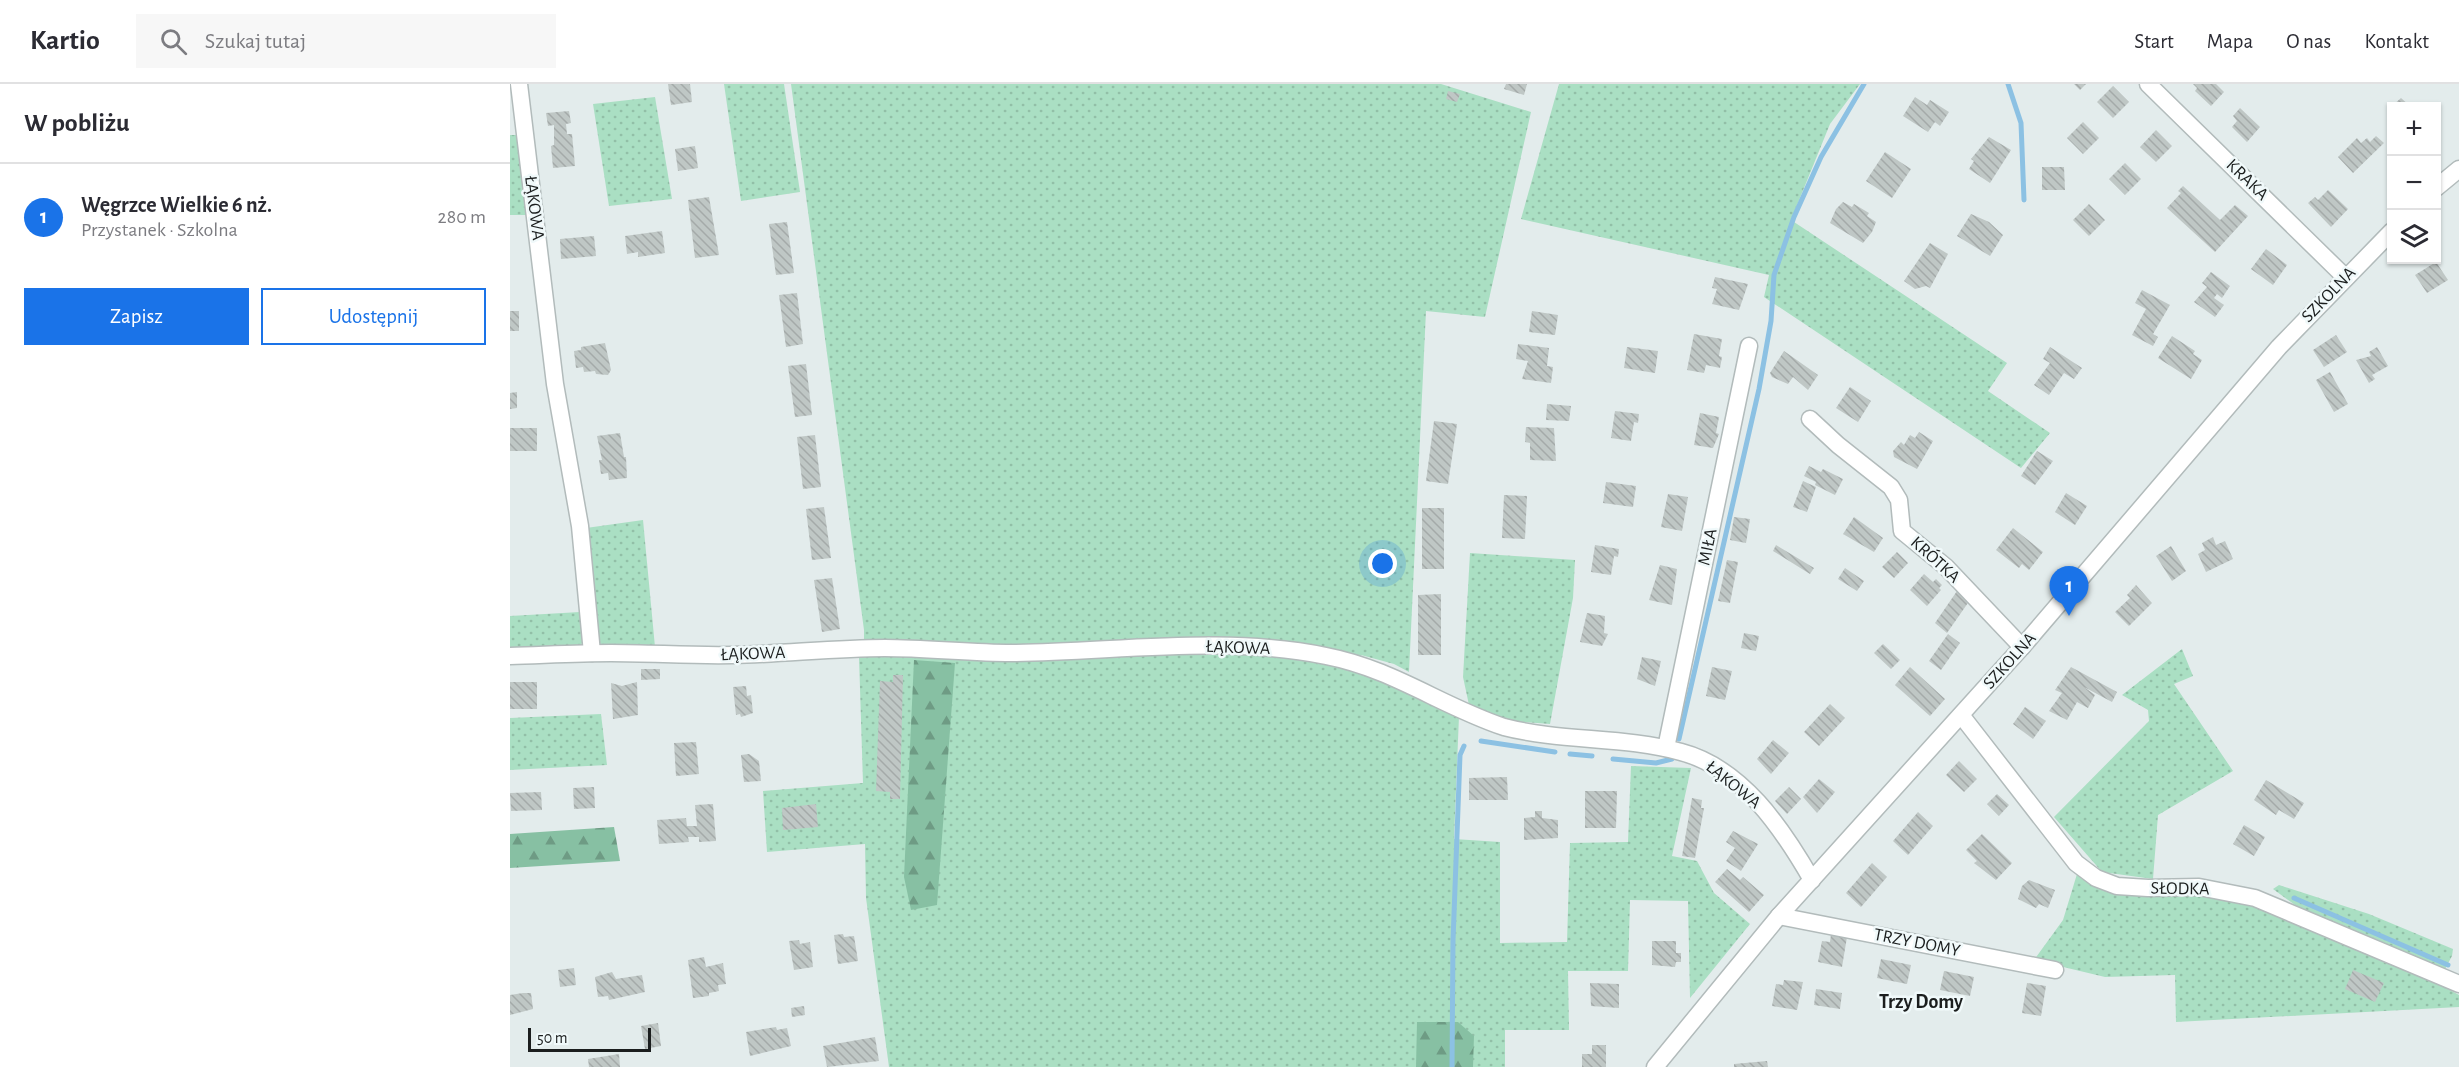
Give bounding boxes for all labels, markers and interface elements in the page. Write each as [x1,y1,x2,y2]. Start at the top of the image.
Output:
search box [136,14,556,68]
icon: search [157,25,190,58]
text: Kartio [30,27,100,55]
text: Szukaj tutaj [205,30,306,52]
text: Start [2134,31,2174,52]
text: Mapa [2207,31,2253,52]
text: O nas [2286,31,2331,52]
text: Kontakt [2364,31,2429,52]
map controls [2387,102,2441,264]
button: + [2387,102,2441,156]
text: W pobliżu [24,110,130,136]
street label: KRAKA [2223,156,2272,204]
button: − [2387,156,2441,210]
street label: ŁĄKOWA [521,175,547,242]
text: Węgrzce Wielkie 6 nż. [81,194,272,216]
text: 1 [40,207,47,227]
text: 280 m [438,207,486,227]
button: layers [2387,210,2441,264]
text: Przystanek · Szkolna [81,220,238,240]
street label: SZKOLNA [2299,263,2360,326]
button: Zapisz [24,288,249,345]
button: Udostępnij [261,288,486,345]
street label: MIŁA [1695,526,1721,567]
street label: KRÓTKA [1907,531,1966,587]
your location [1368,549,1397,578]
pin: 1 [2050,566,2088,616]
street label: SZKOLNA [1980,629,2040,693]
street label: ŁĄKOWA [1205,638,1271,658]
street label: ŁĄKOWA [720,644,786,664]
street label: ŁĄKOWA [1702,758,1764,813]
street label: SŁODKA [2150,879,2210,899]
street label: TRZY DOMY [1872,926,1962,960]
district label: Trzy Domy [1879,992,1963,1012]
scale bar [528,1025,651,1052]
text: 50 m [537,1030,568,1046]

